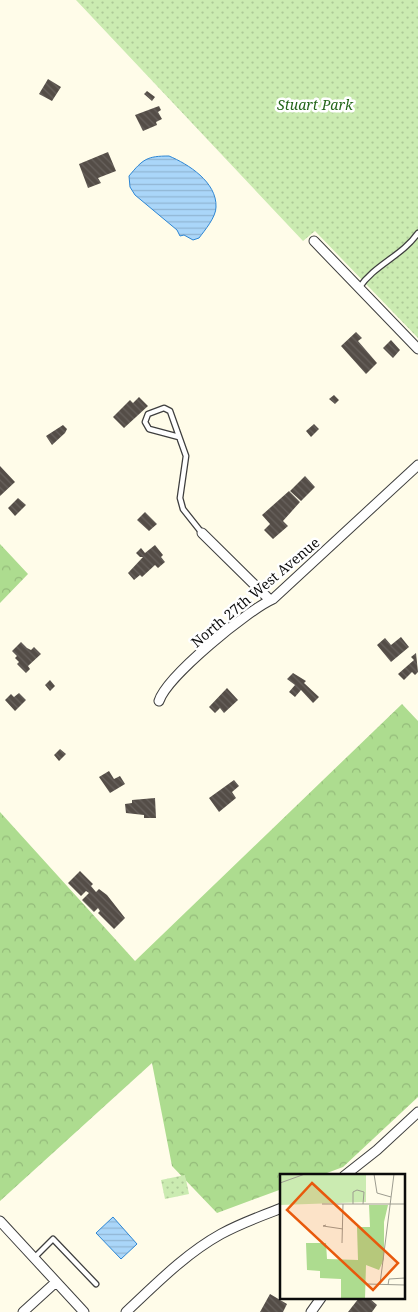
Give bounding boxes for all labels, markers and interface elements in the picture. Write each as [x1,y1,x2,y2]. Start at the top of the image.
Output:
park label: Stuart Park [277,95,354,114]
street label: North 27th West Avenue [187,533,323,651]
inset map [280,1174,406,1300]

